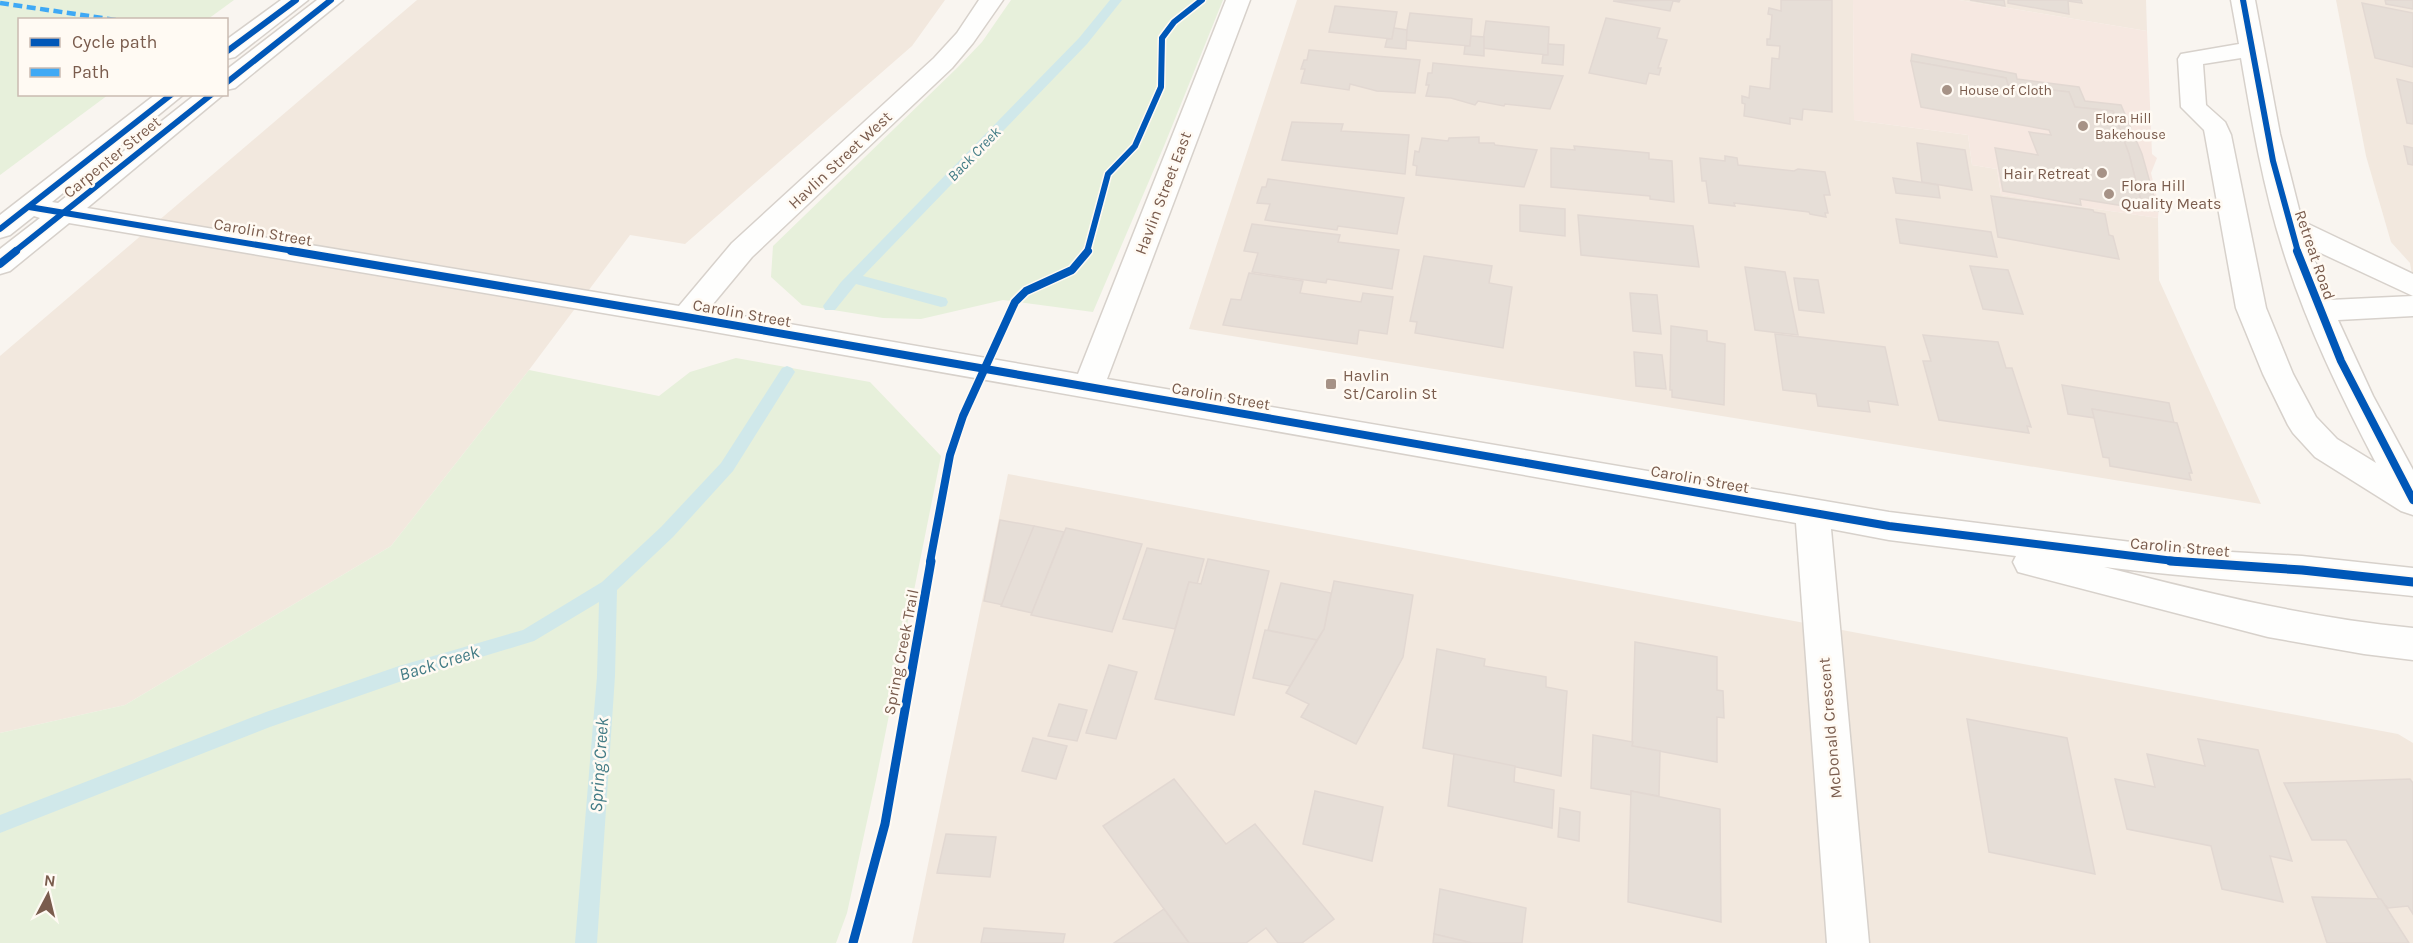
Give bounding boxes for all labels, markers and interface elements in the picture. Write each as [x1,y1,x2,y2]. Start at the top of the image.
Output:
legend [18,18,228,96]
text: Cycle path [72,31,157,53]
text: Path [72,61,110,83]
place label: House of Cloth [1959,82,2052,99]
marker: House of Cloth [1940,83,1954,97]
street label: Havlin Street West [784,107,896,213]
place label: Flora Hill Bakehouse [2095,110,2166,143]
street label: Carpenter Street [60,112,164,202]
marker: Flora Hill Bakehouse [2076,119,2090,133]
water label: Back Creek [944,123,1005,185]
street label: Havlin Street East [1131,129,1195,257]
place label: Hair Retreat [2003,164,2090,183]
marker: Hair Retreat [2095,166,2109,180]
place label: Flora Hill Quality Meats [2121,176,2221,213]
marker: Flora Hill Quality Meats [2102,187,2116,201]
street label: Retreat Road [2291,208,2339,302]
street label: Carolin Street [212,214,314,250]
street label: Carolin Street [691,295,793,331]
place label: Havlin St/Carolin St [1343,366,1437,403]
marker: Havlin St/Carolin St [1324,377,1338,391]
street label: Carolin Street [1170,378,1272,414]
street label: Carolin Street [1649,461,1751,497]
street label: Carolin Street [2129,533,2231,561]
street label: Spring Creek Trail [880,588,922,716]
water label: Back Creek [396,640,482,686]
street label: McDonald Crescent [1814,657,1846,799]
water label: Spring Creek [585,716,613,813]
north arrow [18,865,78,925]
text: N [43,870,57,891]

